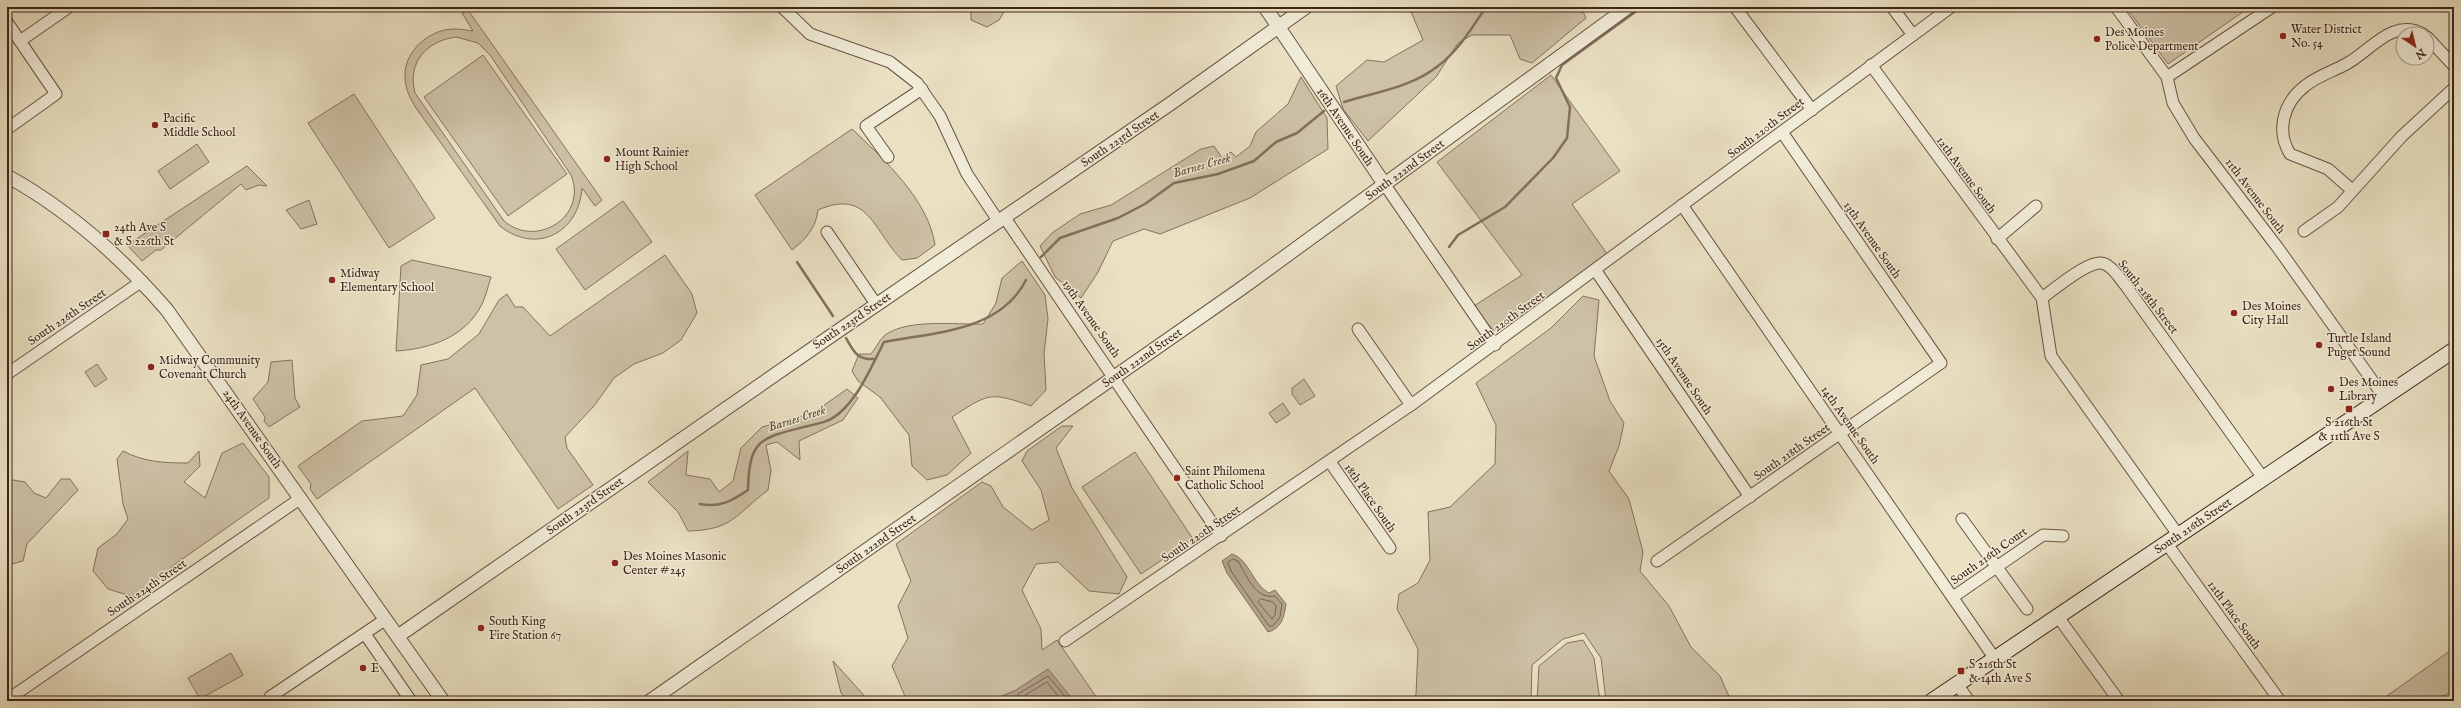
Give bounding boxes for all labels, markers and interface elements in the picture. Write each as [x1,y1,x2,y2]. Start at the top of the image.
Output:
place label: Water District No. 54 [2291,22,2362,51]
place label: Des Moines Police Department [2105,25,2198,55]
north arrow [2395,26,2435,66]
marker: Water District No. 54 [2278,31,2288,41]
marker: Des Moines Police Department [2092,34,2102,44]
text: N [2412,44,2429,62]
street label: 16th Avenue South [1313,85,1377,170]
street label: South 220th Street [1725,94,1807,162]
street label: South 223rd Street [1078,107,1162,171]
place label: Pacific Middle School [163,111,236,140]
marker: Pacific Middle School [150,120,160,130]
street label: 12th Avenue South [1933,133,1999,217]
street label: South 222nd Street [1363,136,1447,204]
place label: Mount Rainier High School [615,145,689,174]
water label: Barnes Creek [1171,149,1234,182]
marker: Mount Rainier High School [602,154,612,164]
street label: 11th Avenue South [2222,155,2289,237]
street label: 13th Avenue South [1840,199,1904,282]
place label: 24th Ave S & S 226th St [114,220,174,249]
marker: 24th Ave S & S 226th St [101,229,111,239]
street label: South 218th Street [2114,257,2182,337]
place label: Midway Elementary School [340,266,435,295]
marker: Midway Elementary School [327,275,337,285]
street label: 19th Avenue South [1059,277,1124,361]
street label: South 226th Street [25,285,109,349]
street label: South 220th Street [1464,288,1548,354]
street label: South 223rd Street [810,289,894,353]
place label: Des Moines City Hall [2242,299,2301,328]
marker: Des Moines City Hall [2229,308,2239,318]
street label: South 222nd Street [1099,325,1185,391]
place label: Turtle Island Puget Sound [2327,331,2392,360]
street label: 15th Avenue South [1652,334,1716,418]
marker: Turtle Island Puget Sound [2314,340,2324,350]
place label: Midway Community Covenant Church [159,353,261,382]
marker: Midway Community Covenant Church [146,362,156,372]
place label: Des Moines Library [2339,375,2398,404]
street label: 14th Avenue South [1817,383,1883,468]
marker: Des Moines Library [2326,384,2336,394]
street label: 24th Avenue South [219,387,285,472]
water label: Barnes Creek [766,401,829,436]
marker: S 216th St & 11th Ave S [2344,404,2354,414]
place label: S 216th St & 11th Ave S [2318,415,2380,444]
street label: South 218th Street [1751,420,1833,484]
street label: 18th Place South [1341,461,1400,536]
place label: Saint Philomena Catholic School [1185,464,1266,493]
marker: Saint Philomena Catholic School [1172,473,1182,483]
street label: South 223rd Street [543,474,627,538]
street label: South 216th Street [2151,495,2235,557]
street label: South 220th Street [1159,502,1243,566]
street label: South 222nd Street [833,511,919,577]
street label: South 216th Court [1948,524,2030,588]
place label: Des Moines Masonic Center #245 [623,549,726,578]
street label: South 224th Street [105,556,189,620]
marker: Des Moines Masonic Center #245 [610,558,620,568]
street label: 12th Place South [2204,578,2264,653]
place label: South King Fire Station 67 [489,614,561,643]
marker: South King Fire Station 67 [476,623,486,633]
place label: S 216th St & 14th Ave S [1969,657,2032,686]
place label: E [371,661,379,676]
marker: E [358,663,368,673]
marker: S 216th St & 14th Ave S [1956,666,1966,676]

